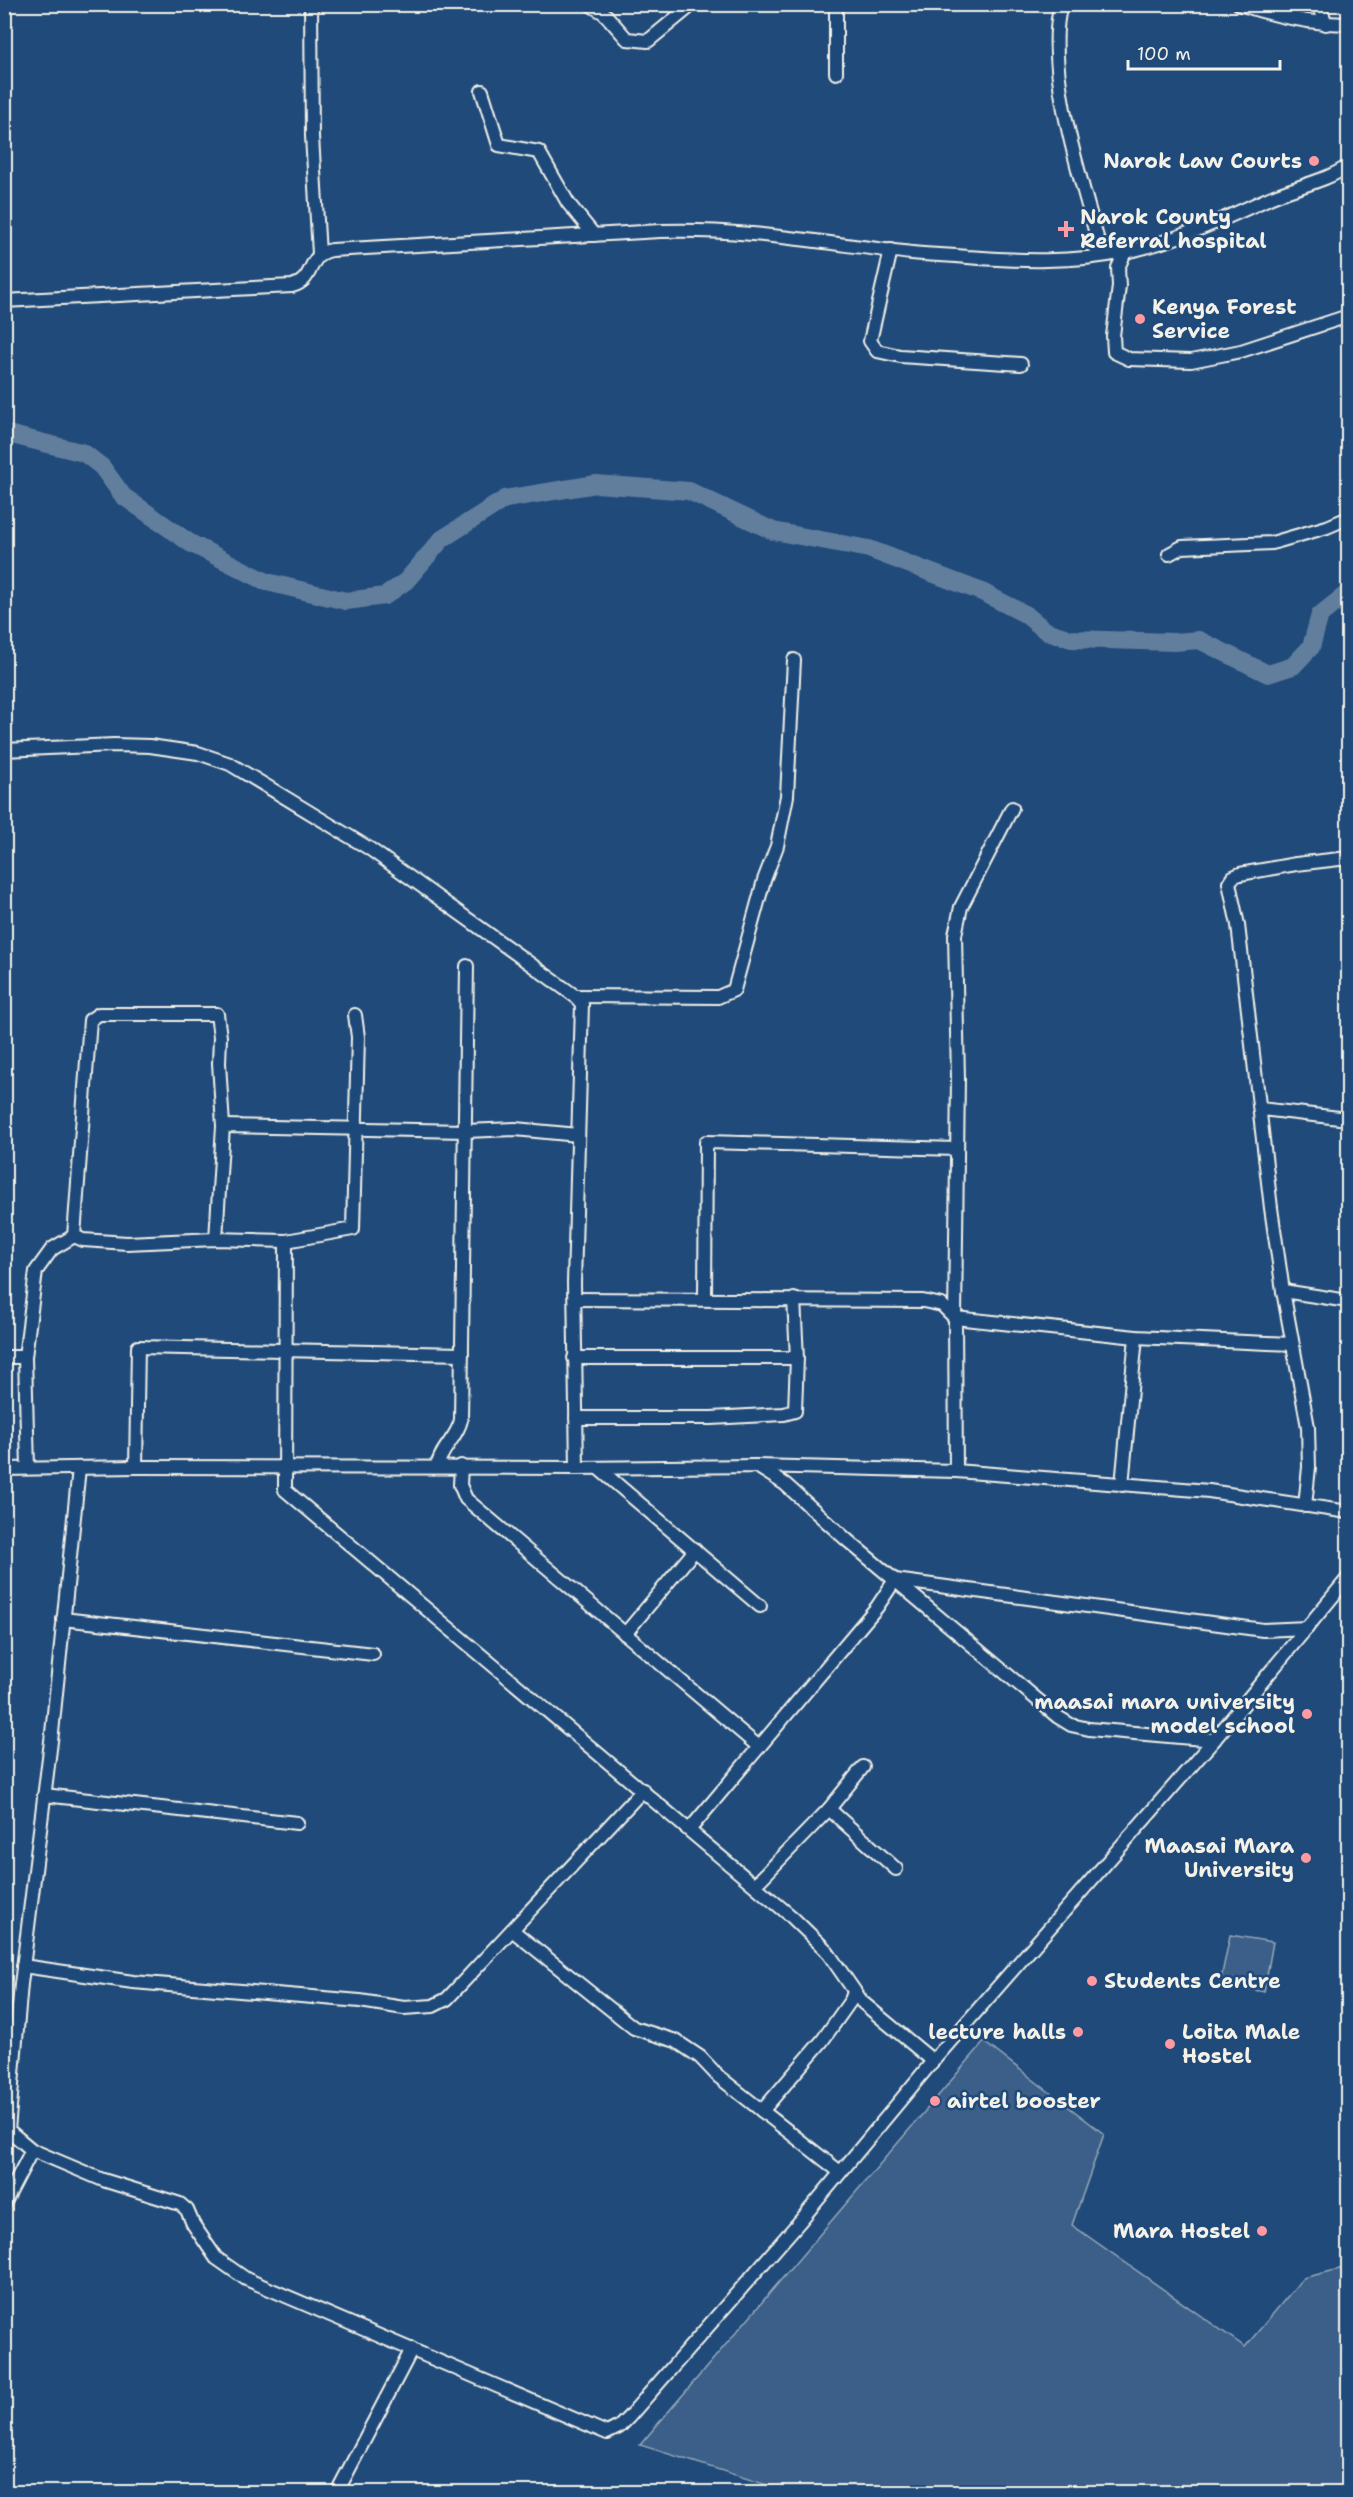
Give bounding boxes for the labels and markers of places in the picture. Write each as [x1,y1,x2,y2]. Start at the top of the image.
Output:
place label: Narok Law Courts [1103,147,1302,175]
marker: Narok Law Courts [1307,154,1321,168]
place label: Narok County Referral hospital [1080,203,1267,255]
marker: Narok County Referral hospital [1057,220,1075,238]
place label: Kenya Forest Service [1152,293,1296,345]
marker: Kenya Forest Service [1133,312,1147,326]
place label: maasai mara university model school [1034,1688,1295,1740]
marker: maasai mara university model school [1300,1707,1314,1721]
place label: Maasai Mara University [1144,1832,1295,1884]
marker: Maasai Mara University [1299,1851,1313,1865]
place label: Students Centre [1104,1967,1281,1995]
marker: Students Centre [1085,1974,1099,1988]
place label: lecture halls [928,2018,1066,2046]
place label: Loita Male Hostel [1182,2018,1300,2070]
marker: lecture halls [1071,2025,1085,2039]
marker: Loita Male Hostel [1163,2037,1177,2051]
place label: airtel booster [947,2087,1101,2115]
marker: airtel booster [928,2094,942,2108]
place label: Mara Hostel [1113,2217,1250,2245]
marker: Mara Hostel [1255,2224,1269,2238]

